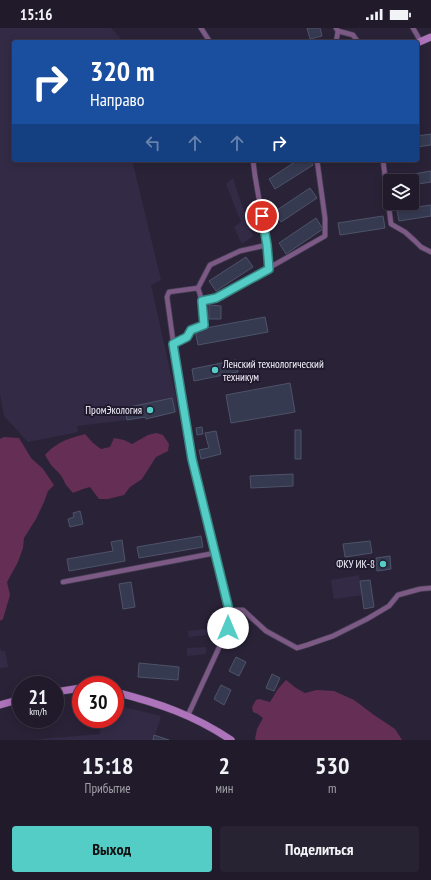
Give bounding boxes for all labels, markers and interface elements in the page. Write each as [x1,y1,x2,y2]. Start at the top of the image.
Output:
text: 15:16 [20,5,52,24]
text: 320 m [90,52,154,89]
icon: right [24,56,76,108]
text: Направо [90,88,145,111]
icon: left [142,132,164,154]
icon: ahead [184,132,206,154]
icon: ahead [226,132,248,154]
icon: right [268,132,290,154]
map controls [383,174,419,210]
button: layers [383,174,419,210]
pin [245,199,279,233]
icon: arrive [251,205,273,227]
place label: Ленский технологический техникум [222,357,324,384]
marker: Ленский технологический техникум [210,365,220,375]
place label: ПромЭкология [85,403,142,417]
marker: ПромЭкология [145,405,155,415]
place label: ФКУ ИК-8 [336,557,375,571]
marker: ФКУ ИК-8 [378,559,388,569]
position arrow [207,607,249,649]
speed limit sign: 30 [72,676,124,728]
text: 21 [28,684,48,710]
text: km/h [29,705,47,718]
text: 15:18 [82,750,134,781]
text: 2 [219,750,230,781]
text: 530 [315,750,349,781]
text: Прибытие [85,780,131,797]
text: мин [215,780,233,797]
text: m [328,780,336,797]
button: Выход [12,826,212,872]
button: Поделиться [220,826,419,872]

